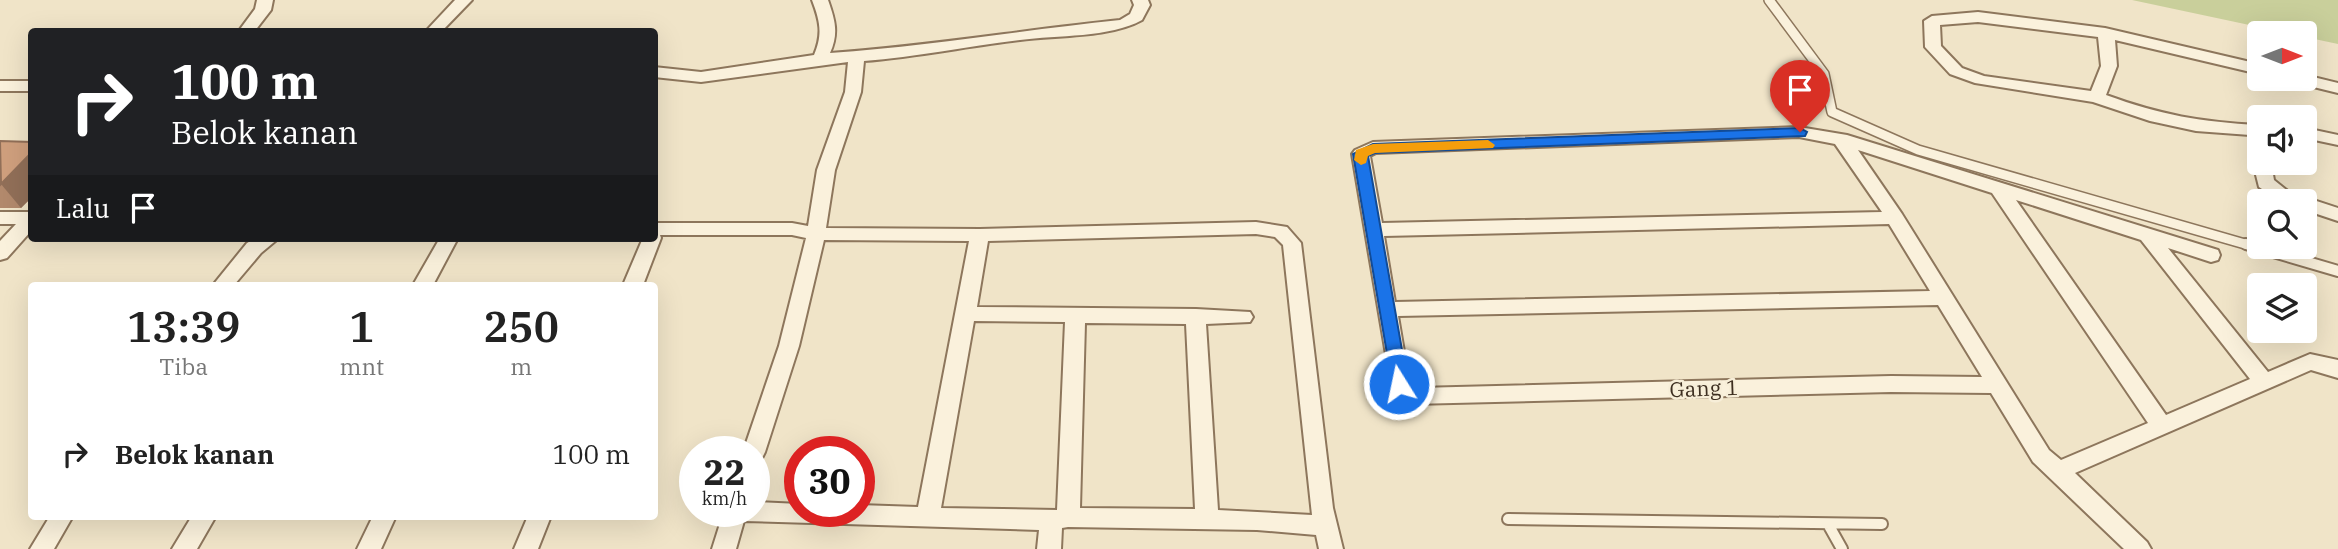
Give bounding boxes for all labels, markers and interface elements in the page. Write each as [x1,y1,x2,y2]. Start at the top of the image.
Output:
north arrow [2247,21,2317,91]
map controls [2247,21,2317,343]
text: 100 m [171,49,318,112]
icon: right [56,56,147,147]
pin [1770,60,1830,132]
icon: arrive [1781,71,1819,109]
button: sound [2247,105,2317,175]
text: Belok kanan [171,111,358,153]
icon: arrive [124,189,162,227]
button: search [2247,189,2317,259]
text: Lalu [56,191,110,225]
button: layers [2247,273,2317,343]
text: 13:39 [127,299,240,354]
text: 1 [349,299,374,354]
text: 250 [483,299,559,354]
position arrow [1362,347,1436,421]
text: Tiba [159,351,208,381]
text: mnt [339,351,384,381]
text: m [510,351,532,381]
street label: Gang 1 [1669,373,1739,403]
icon: right [56,435,94,473]
speed limit sign: 30 [784,436,875,527]
text: Belok kanan [115,437,274,471]
text: 100 m [552,437,630,471]
text: 22 [703,449,746,495]
text: km/h [702,487,747,510]

